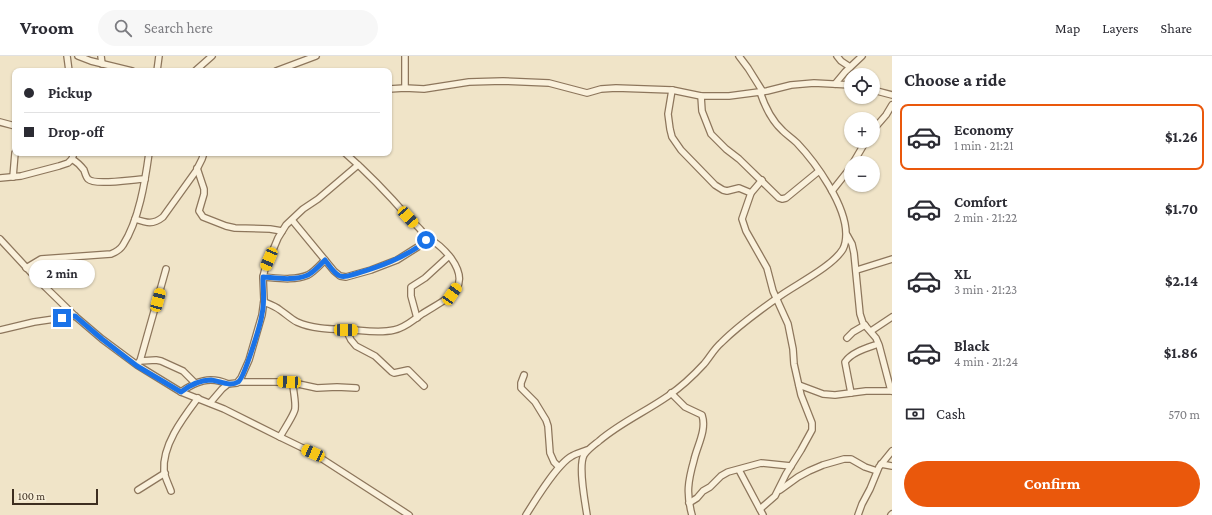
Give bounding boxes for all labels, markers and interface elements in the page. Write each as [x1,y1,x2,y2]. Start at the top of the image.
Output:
search box [98,10,378,46]
text: Vroom [20,17,74,38]
icon: search [112,17,134,39]
text: Search here [144,20,213,36]
text: Map [1055,20,1080,36]
text: Layers [1102,20,1139,36]
text: Share [1161,20,1192,36]
map controls [844,68,880,192]
button: locate [844,68,880,104]
text: Choose a ride [904,70,1006,90]
text: Pickup [48,85,92,101]
button: + [844,112,880,148]
icon: car [906,119,942,155]
text: Economy [954,122,1013,138]
text: Drop-off [48,124,104,140]
text: $1.26 [1165,129,1198,145]
text: 1 min · 21:21 [954,138,1014,153]
button: − [844,156,880,192]
icon: car [906,191,942,227]
text: Comfort [954,194,1008,210]
text: $1.70 [1165,201,1198,217]
car [396,204,420,230]
text: 2 min · 21:22 [954,210,1017,225]
route start [417,231,435,249]
car [259,246,279,272]
callout: 2 min [29,260,95,288]
icon: car [906,263,942,299]
text: 2 min [46,266,78,281]
text: XL [954,266,971,282]
text: $2.14 [1165,273,1198,289]
car [440,281,464,307]
text: 3 min · 21:23 [954,282,1017,297]
car [149,287,167,313]
route end [53,309,71,327]
car [334,324,358,336]
icon: car [906,335,942,371]
text: Black [954,338,989,354]
text: $1.86 [1164,345,1198,361]
text: 4 min · 21:24 [954,354,1018,369]
car [277,375,301,389]
icon: cash [904,403,926,425]
text: Cash [936,406,966,422]
text: 570 m [1168,407,1200,422]
car [300,443,326,463]
button: Confirm [904,461,1200,507]
scale bar [12,487,98,506]
text: 100 m [18,490,45,502]

